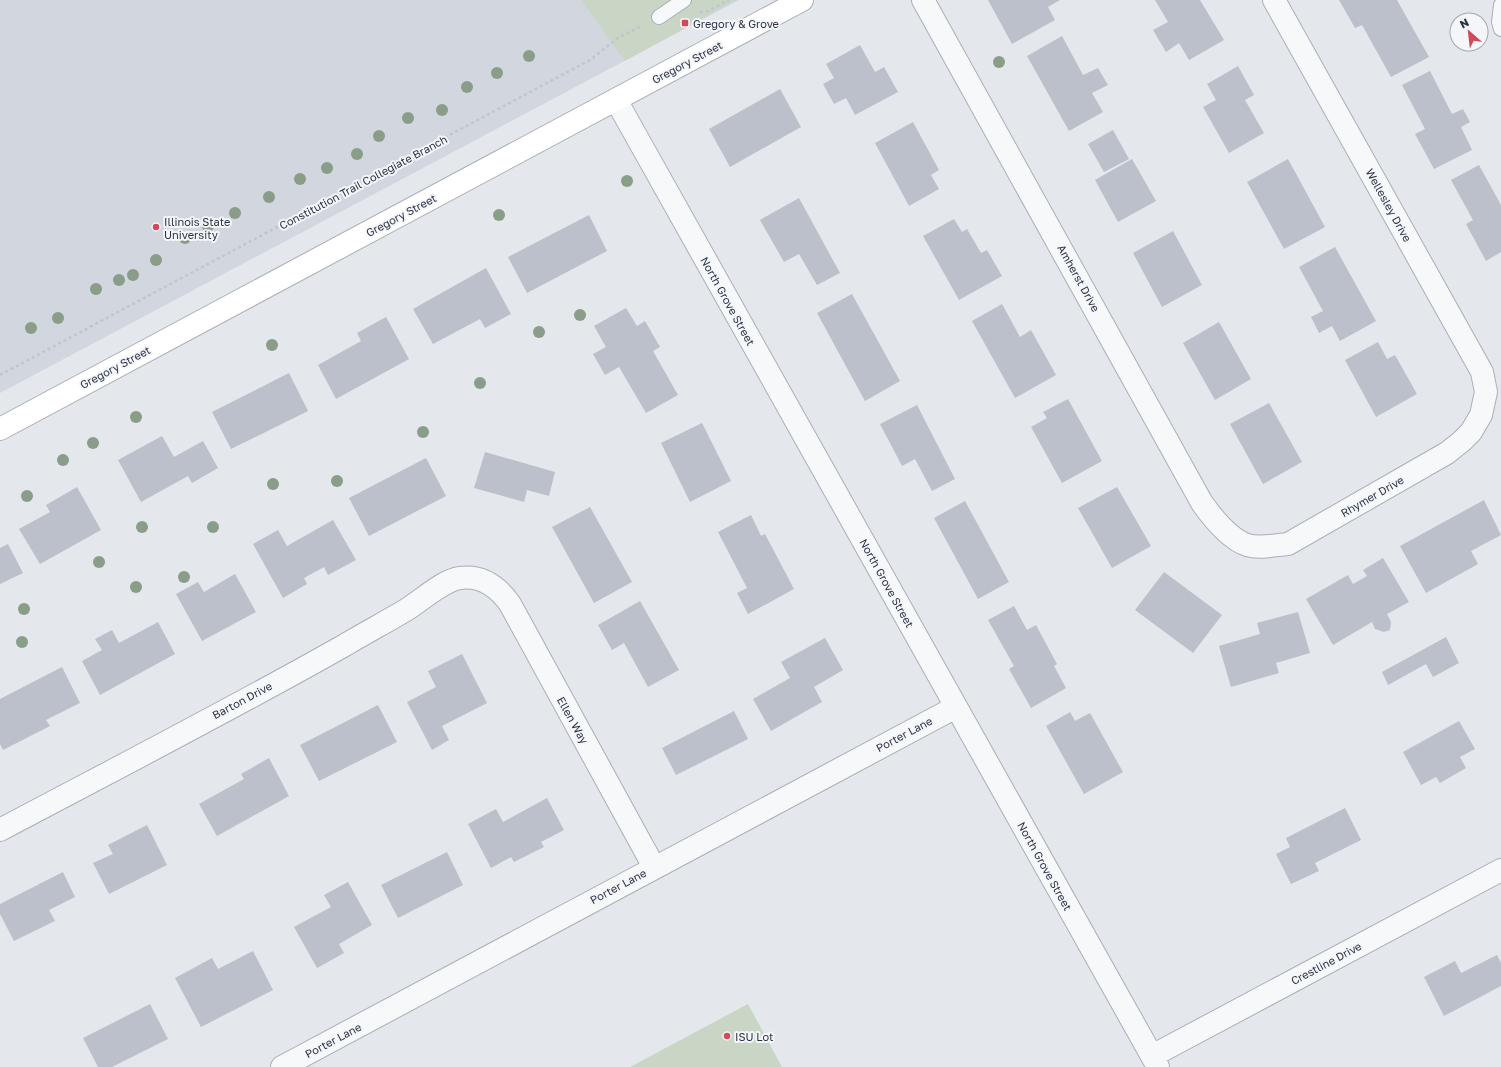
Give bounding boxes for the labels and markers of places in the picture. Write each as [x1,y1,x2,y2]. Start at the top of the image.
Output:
place label: Gregory & Grove [693,17,779,30]
marker: Gregory & Grove [680,18,690,28]
place label: Illinois State University [164,215,230,241]
marker: Illinois State University [151,222,161,232]
place label: ISU Lot [735,1030,773,1043]
marker: ISU Lot [722,1031,732,1041]

